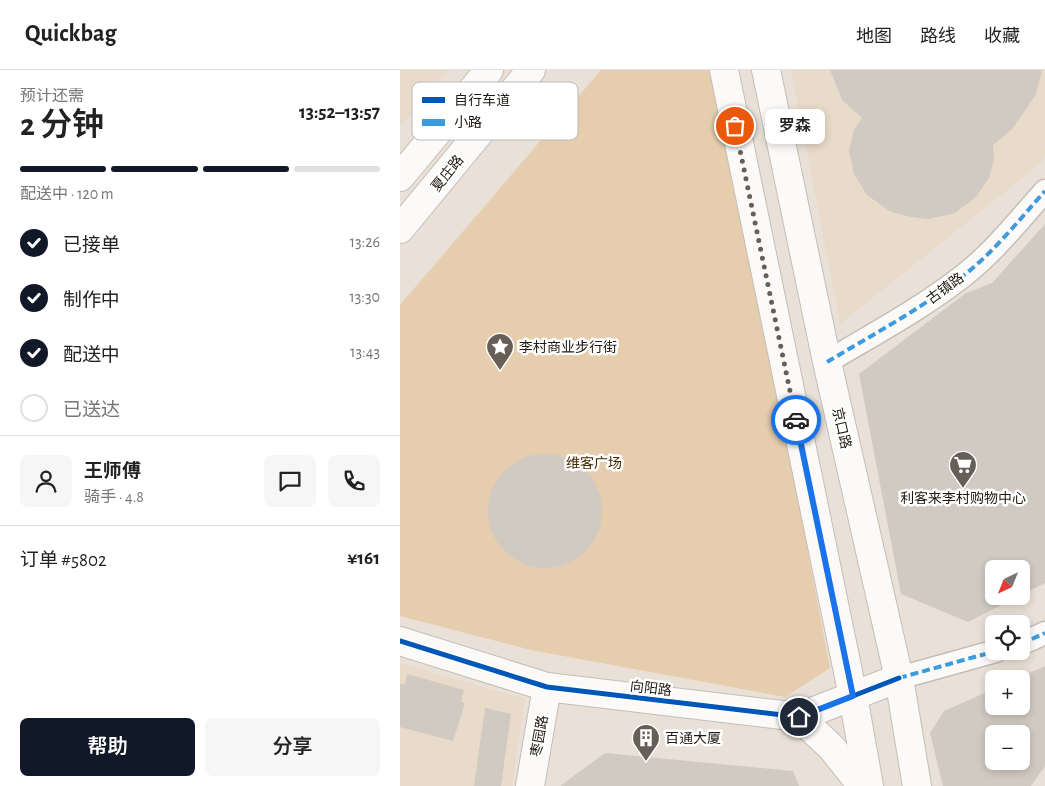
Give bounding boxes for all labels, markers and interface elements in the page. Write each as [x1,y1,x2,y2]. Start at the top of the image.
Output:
text: Quickbag [25,22,117,46]
text: 地图 [856,28,892,46]
text: 路线 [920,28,956,46]
text: 收藏 [984,28,1020,46]
legend [412,82,578,140]
text: 预计还需 [20,88,84,104]
text: 自行车道 [454,92,510,108]
text: 13:52–13:57 [299,103,380,122]
pin [714,105,756,147]
callout: 罗森 [765,108,825,144]
text: 2 分钟 [20,109,104,141]
icon: bag [721,112,749,140]
text: 小路 [454,115,482,130]
text: 罗森 [779,118,811,134]
street label: 夏庄路 [428,152,466,194]
text: 配送中 · 120 m [20,186,114,202]
icon: check [20,229,48,257]
text: 13:26 [349,234,380,250]
text: 已接单 [63,236,120,255]
street label: 古镇路 [924,270,967,307]
icon: check [20,284,48,312]
text: 13:30 [349,289,380,305]
text: 制作中 [63,291,120,310]
place icon: 李村商业步行街 [485,332,515,371]
icon: check [20,339,48,367]
place label: 李村商业步行街 [519,339,617,355]
text: 13:43 [350,344,380,360]
text: 配送中 [63,346,120,365]
courier [771,395,821,445]
text: 已送达 [63,401,120,420]
icon: car [782,406,810,434]
street label: 京口路 [829,406,854,450]
supermarket icon: 利客来李村购物中心 [948,450,978,489]
button: person [20,455,72,507]
button: chat [264,455,316,507]
button: phone [328,455,380,507]
park label: 维客广场 [566,455,622,471]
text: 王师傅 [84,462,141,481]
text: 骑手 · 4.8 [84,489,144,505]
place label: 利客来李村购物中心 [900,490,1026,506]
text: ¥161 [347,549,380,568]
text: 订单 #5802 [20,551,107,570]
north arrow [985,560,1030,605]
map controls [985,560,1030,770]
button: locate [985,615,1030,660]
button: + [985,670,1030,715]
street label: 向阳路 [629,678,673,698]
pin [778,696,820,738]
icon: home [785,703,813,731]
street label: 枣园路 [528,714,551,758]
button: 帮助 [20,718,195,776]
button: 分享 [205,718,380,776]
building icon: 百通大厦 [631,723,661,762]
button: − [985,725,1030,770]
place label: 百通大厦 [665,731,721,746]

